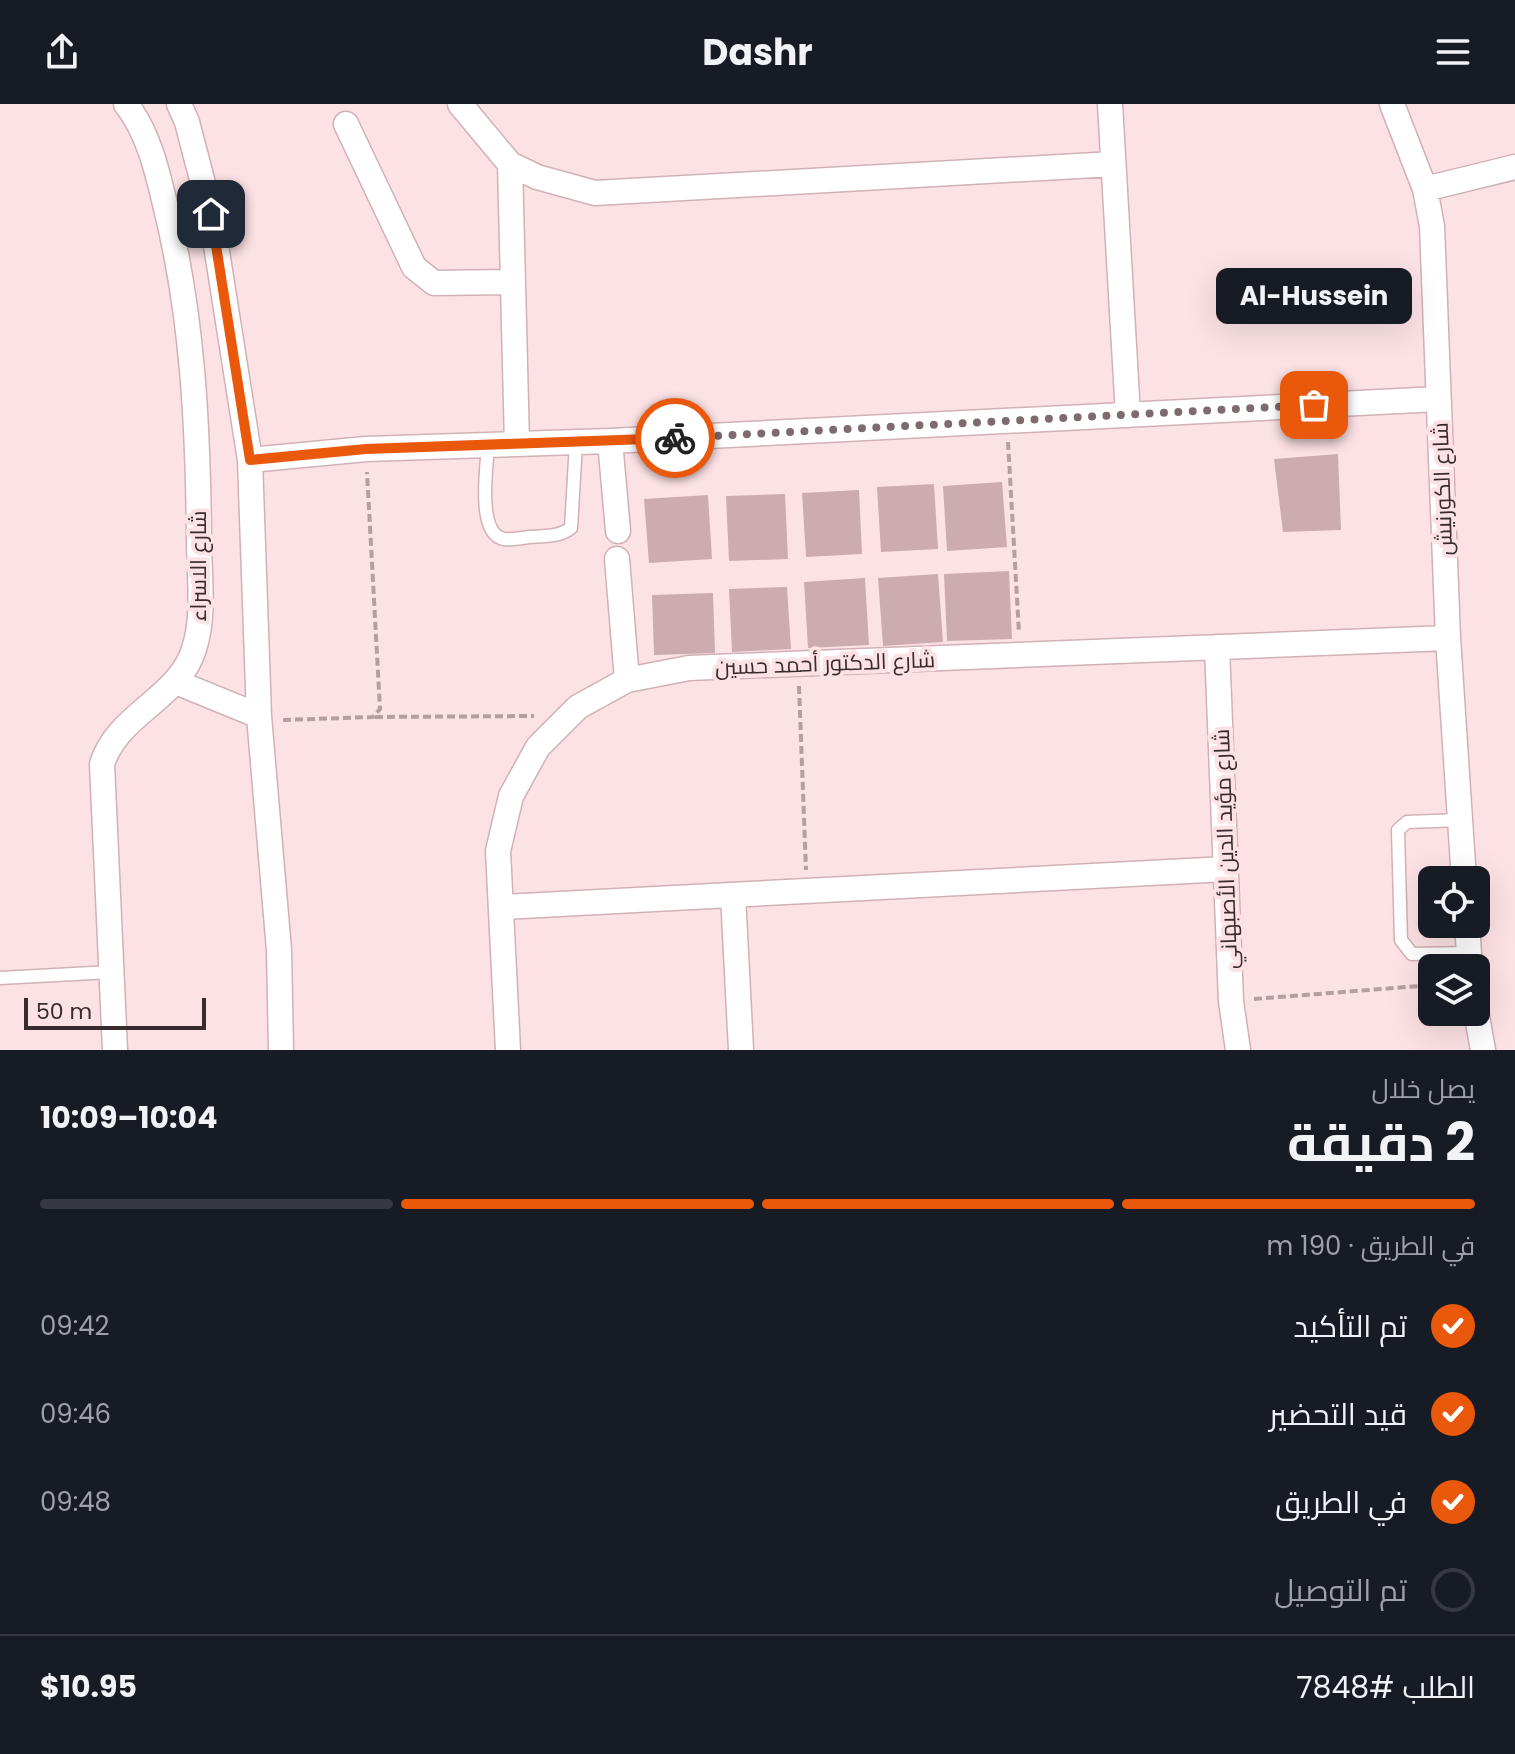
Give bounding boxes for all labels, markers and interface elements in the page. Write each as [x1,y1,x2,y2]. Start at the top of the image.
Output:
text: Dashr [702,27,813,78]
icon: share [40,30,84,74]
icon: menu [1431,30,1475,74]
pin [177,180,245,248]
icon: home [189,192,233,236]
callout: Al-Hussein [1216,269,1412,325]
text: Al-Hussein [1240,278,1388,314]
pin [1280,371,1348,439]
icon: bag [1292,383,1336,427]
courier [635,398,715,478]
icon: bike [653,416,697,460]
street label: شارع الكورنيش [1425,422,1460,556]
street label: شارع الاسراء [183,511,214,621]
street label: شارع الدكتور أحمد حسين [714,644,936,683]
street label: شارع مؤيد الدين الأصبهاني [1206,728,1246,970]
map controls [1418,866,1490,1026]
button: locate [1418,866,1490,938]
button: layers [1418,954,1490,1026]
scale bar [24,994,206,1030]
text: 50 m [36,996,92,1027]
text: يصل خلال [1372,1071,1475,1107]
text: 10:04–10:09 [40,1096,217,1139]
text: 2 دقيقة [1287,1106,1475,1179]
text: في الطريق · 190 m [1267,1228,1475,1264]
icon: check [1431,1304,1475,1348]
text: تم التأكيد [1294,1305,1407,1348]
text: 09:42 [40,1308,110,1344]
icon: check [1431,1392,1475,1436]
text: قيد التحضير [1269,1393,1407,1436]
text: 09:46 [40,1396,111,1432]
icon: check [1431,1480,1475,1524]
text: في الطريق [1275,1481,1407,1524]
text: 09:48 [40,1484,111,1520]
text: تم التوصيل [1274,1569,1407,1612]
text: $10.95 [40,1665,137,1708]
text: الطلب #7848 [1296,1666,1475,1709]

